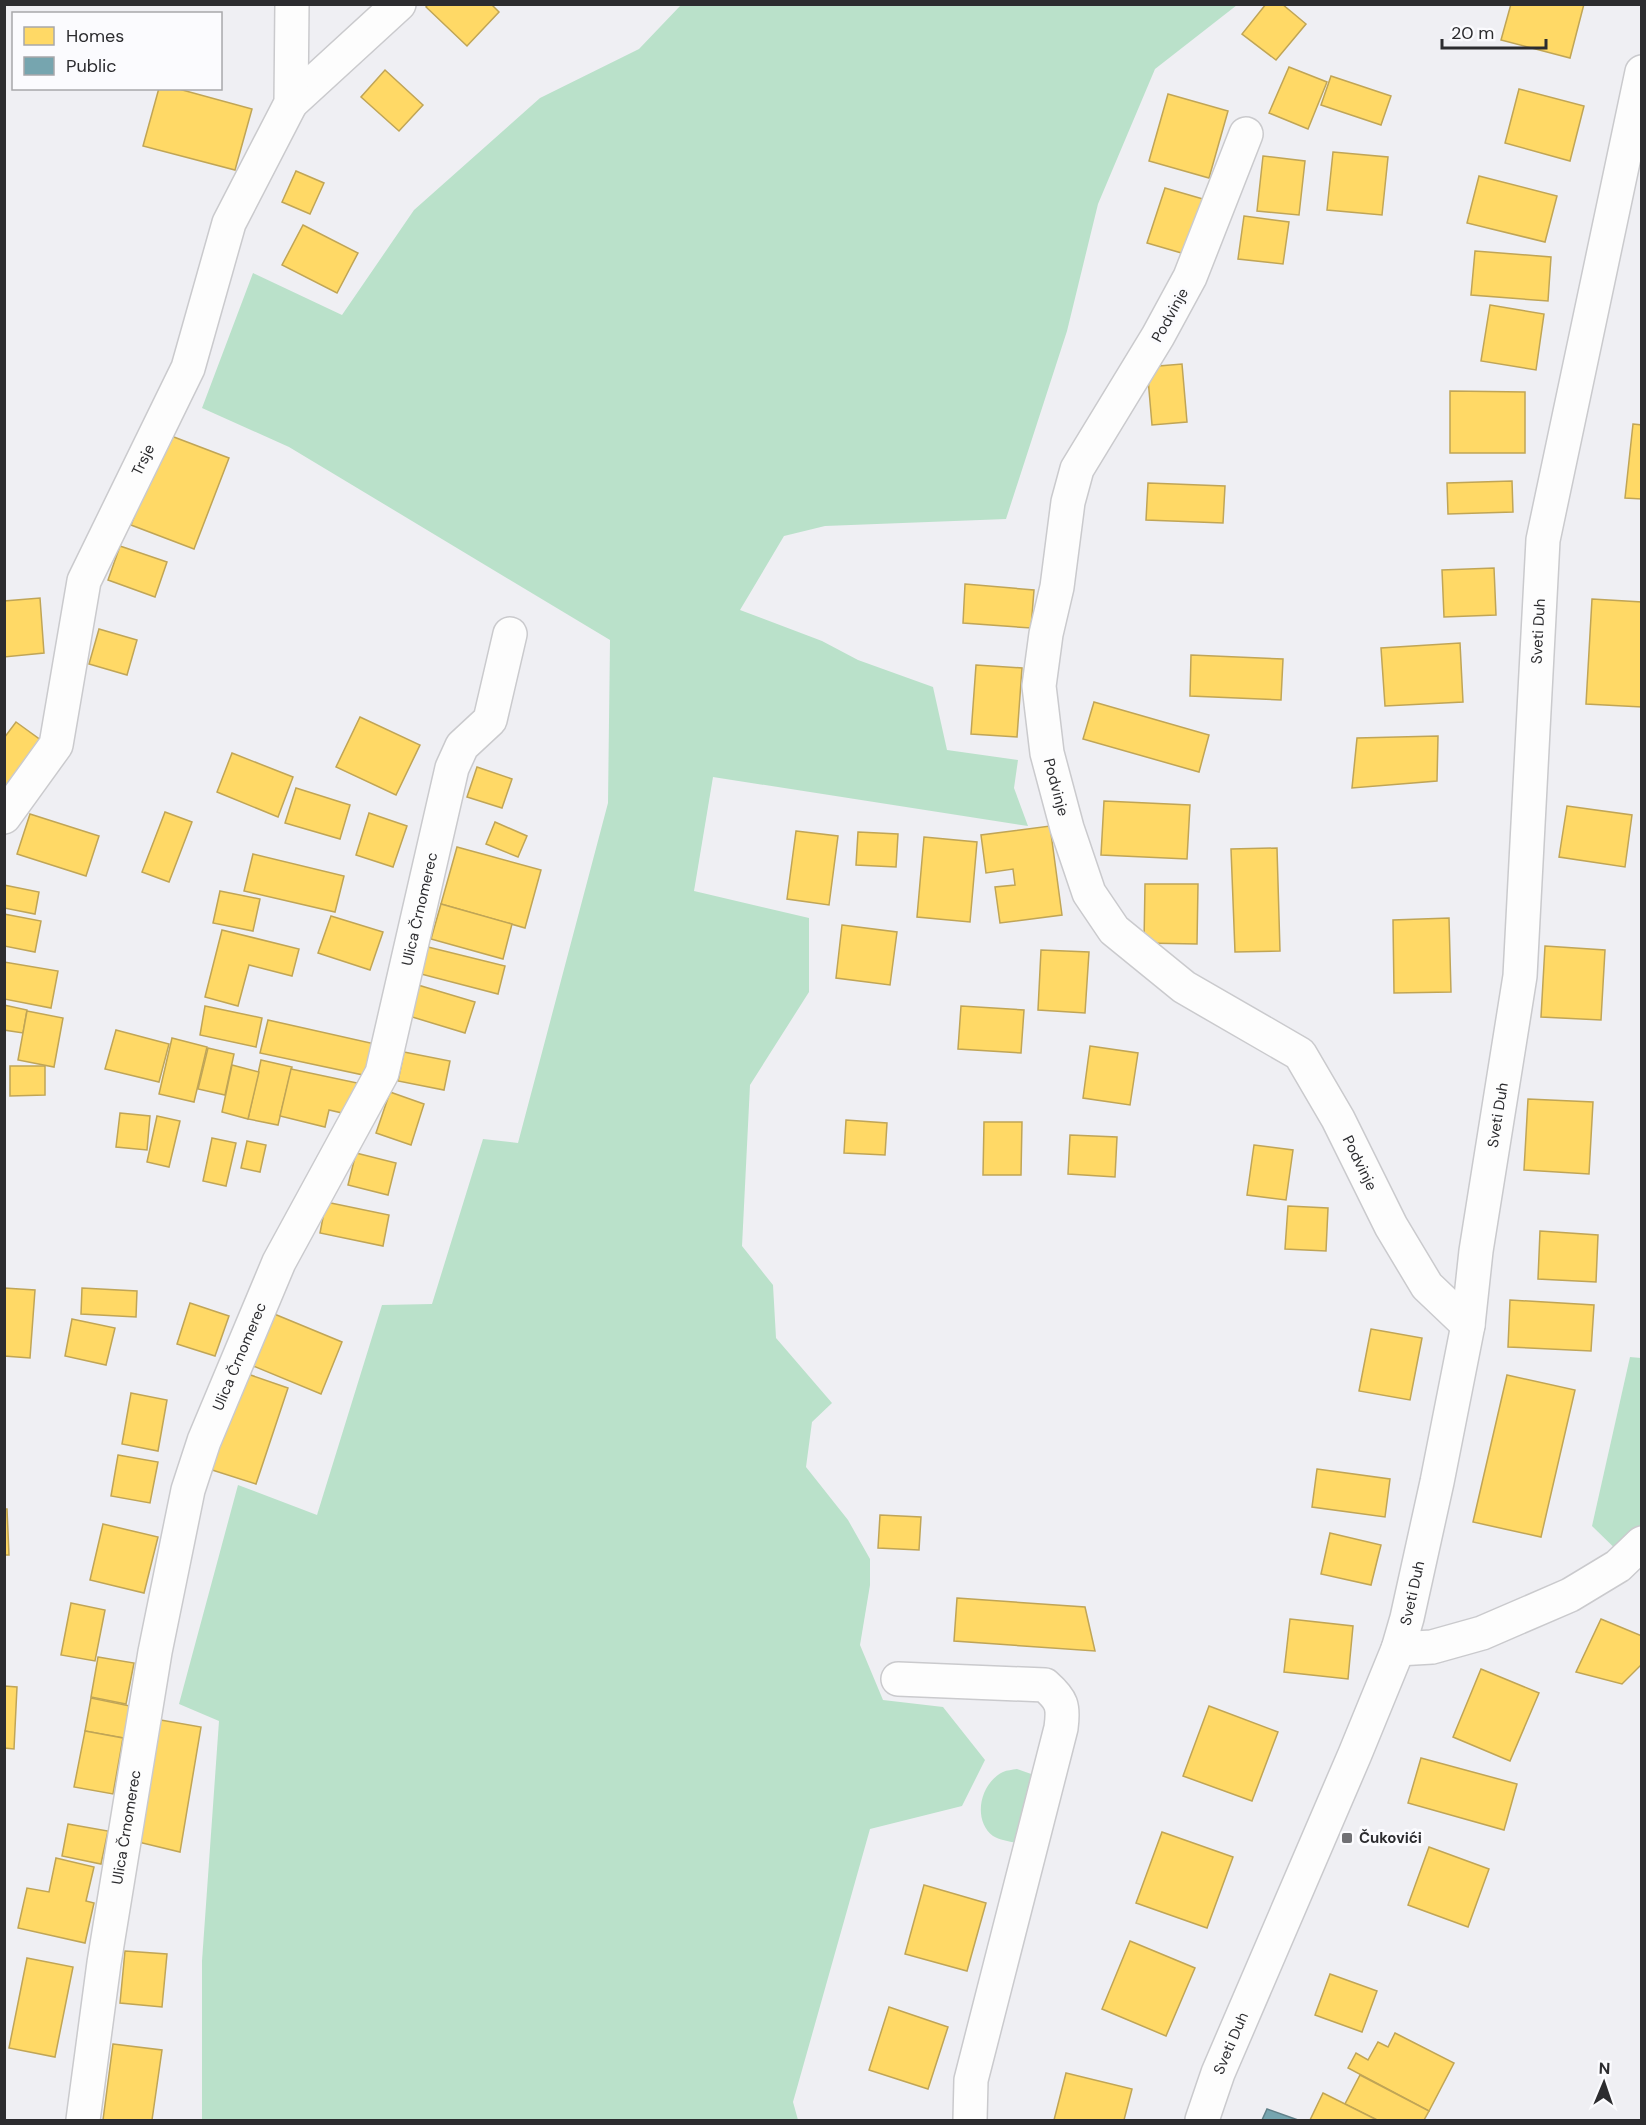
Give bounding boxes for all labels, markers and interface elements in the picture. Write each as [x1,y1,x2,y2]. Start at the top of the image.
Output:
legend [12,12,222,90]
scale bar [1442,12,1546,50]
text: 20 m [1451,21,1494,45]
text: Homes [66,24,124,48]
text: Public [66,54,117,78]
street label: Podvinje [1147,284,1193,346]
street label: Trsje [127,441,159,479]
street label: Sveti Duh [1526,598,1550,665]
street label: Podvinje [1039,756,1073,818]
street label: Ulica Črnomerec [397,850,442,968]
street label: Sveti Duh [1483,1081,1513,1149]
street label: Podvinje [1338,1132,1382,1194]
street label: Ulica Črnomerec [208,1299,271,1414]
street label: Sveti Duh [1395,1559,1429,1628]
street label: Ulica Črnomerec [107,1768,145,1886]
place label: Čukovići [1359,1828,1422,1848]
marker: Čukovići [1340,1831,1354,1845]
street label: Sveti Duh [1209,2009,1253,2077]
north arrow [1574,2053,1634,2113]
text: N [1598,2058,1611,2079]

